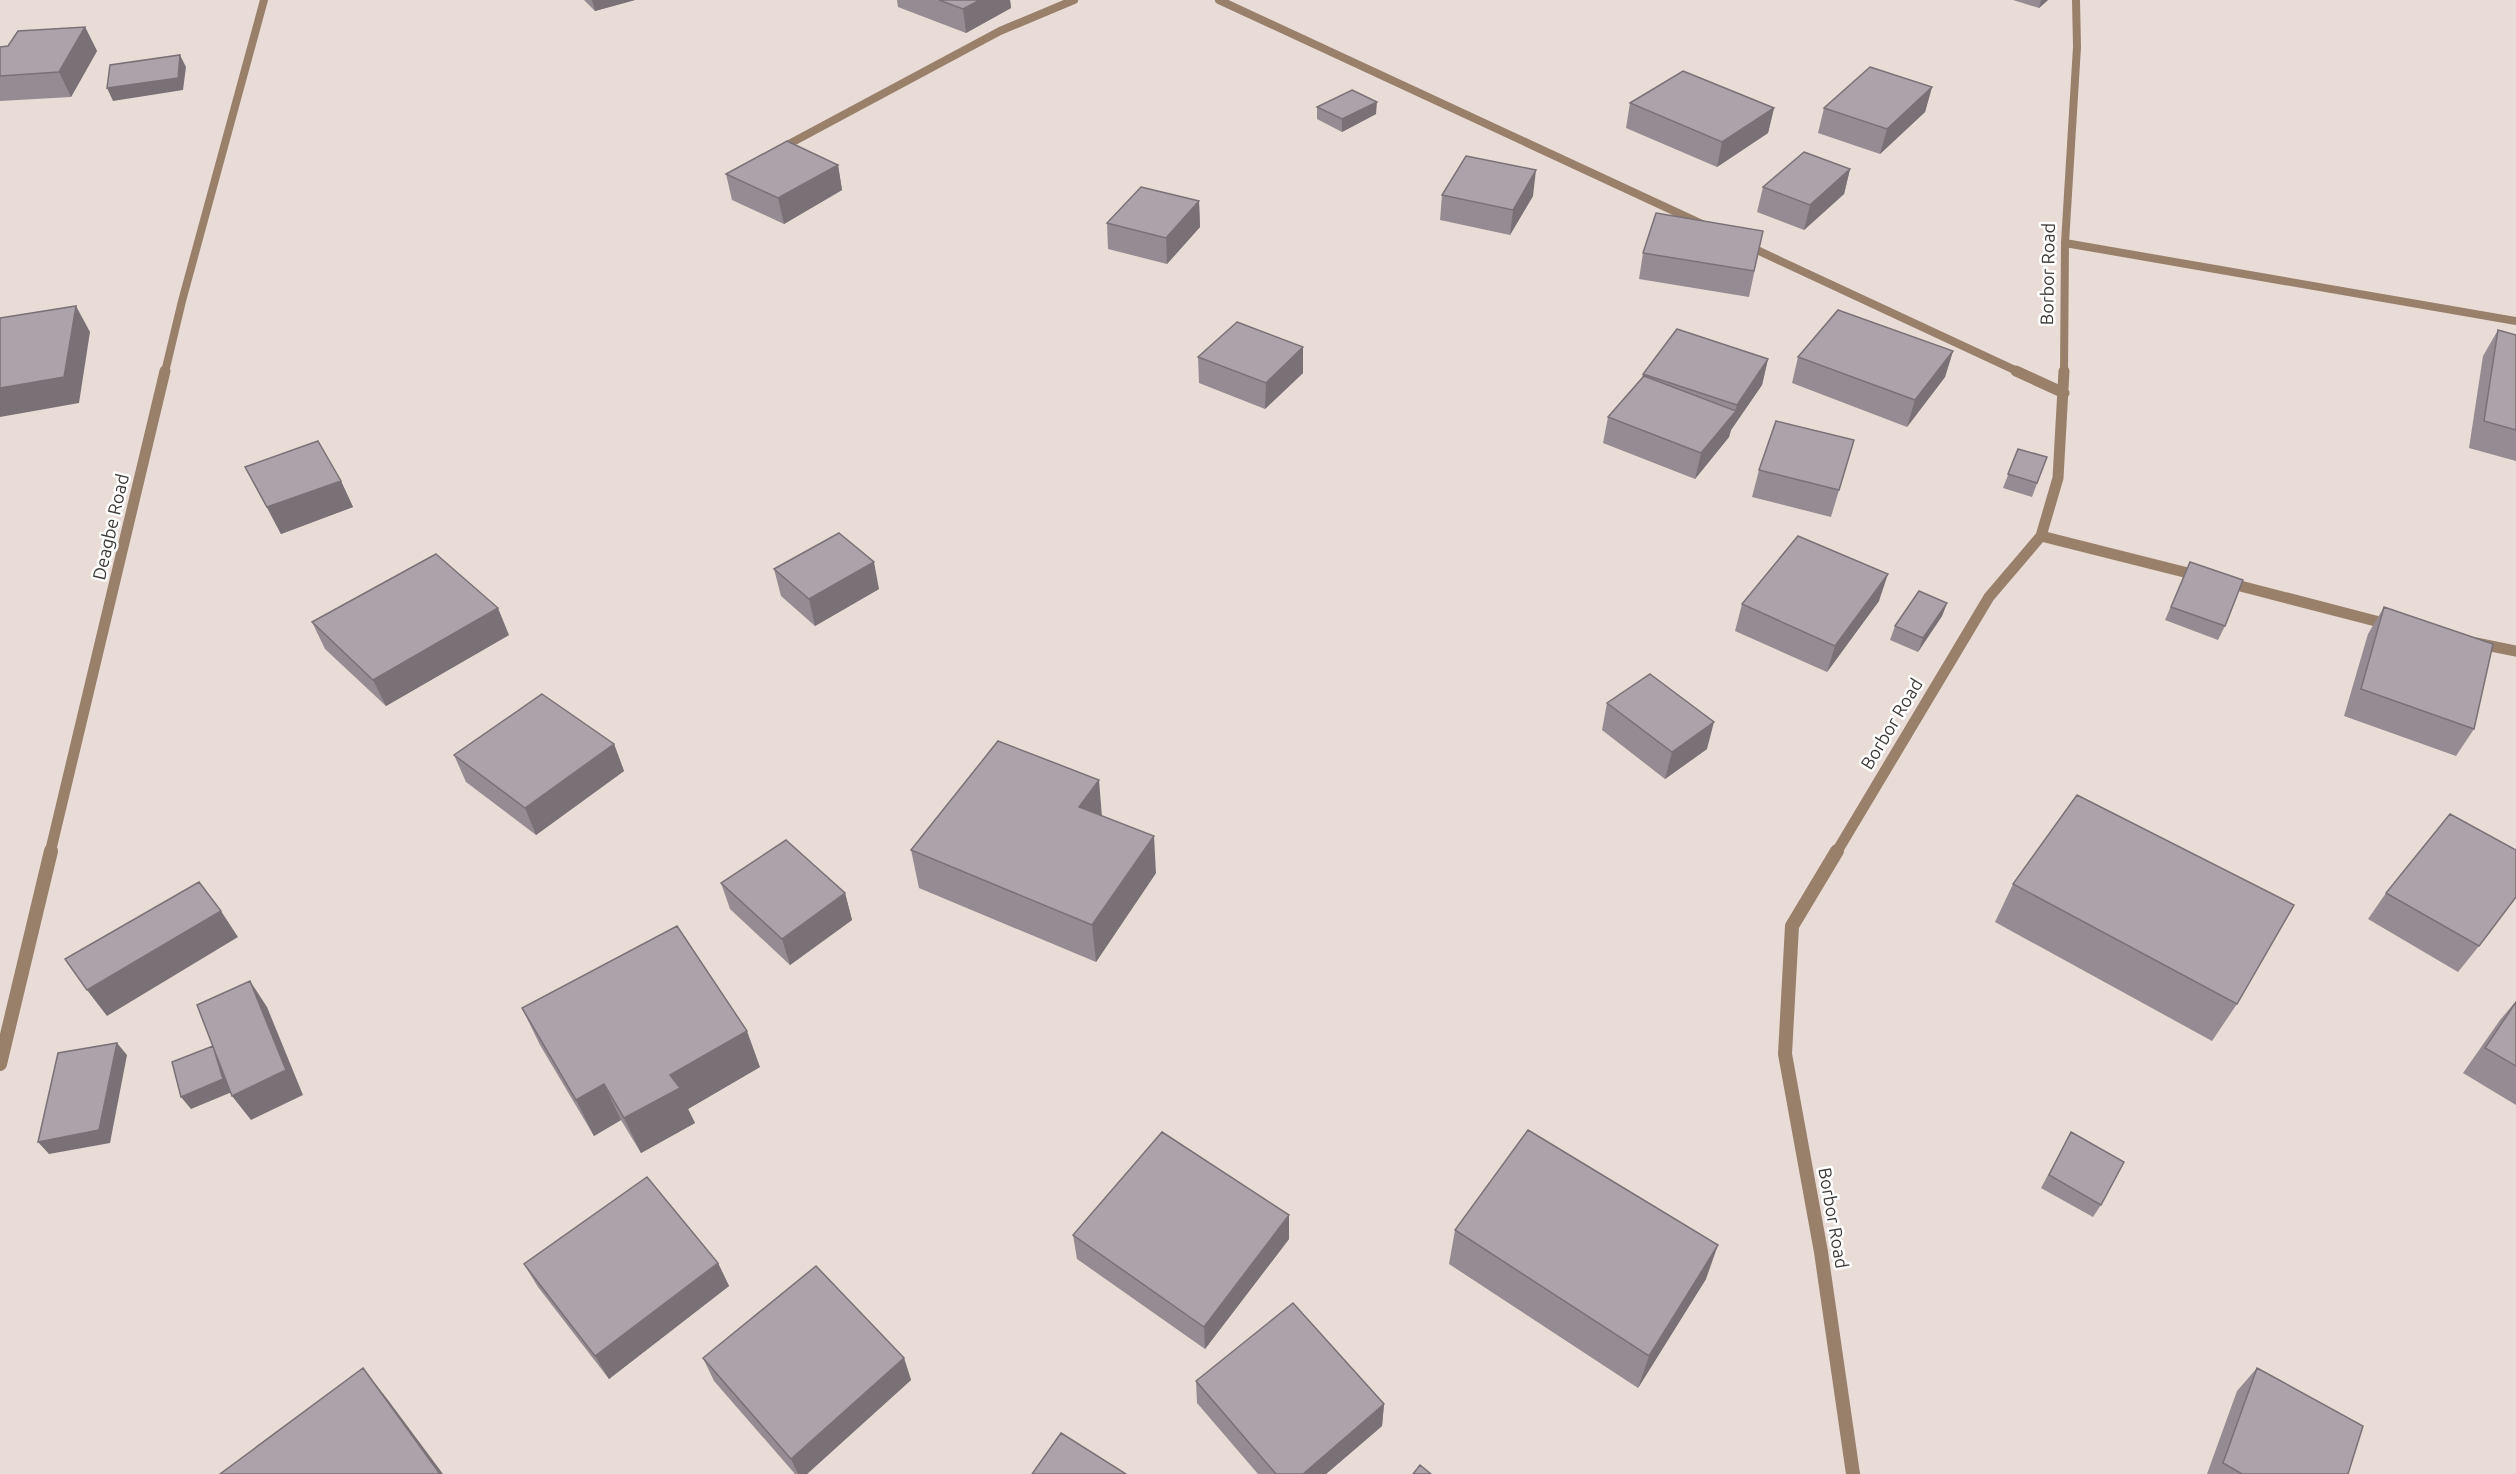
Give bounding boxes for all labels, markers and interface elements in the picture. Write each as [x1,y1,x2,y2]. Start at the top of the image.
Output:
street label: Borbor Road [2036,223,2058,325]
street label: Deagbe Road [88,472,132,582]
street label: Borbor Road [1856,674,1926,772]
street label: Borbor Road [1815,1166,1853,1270]

